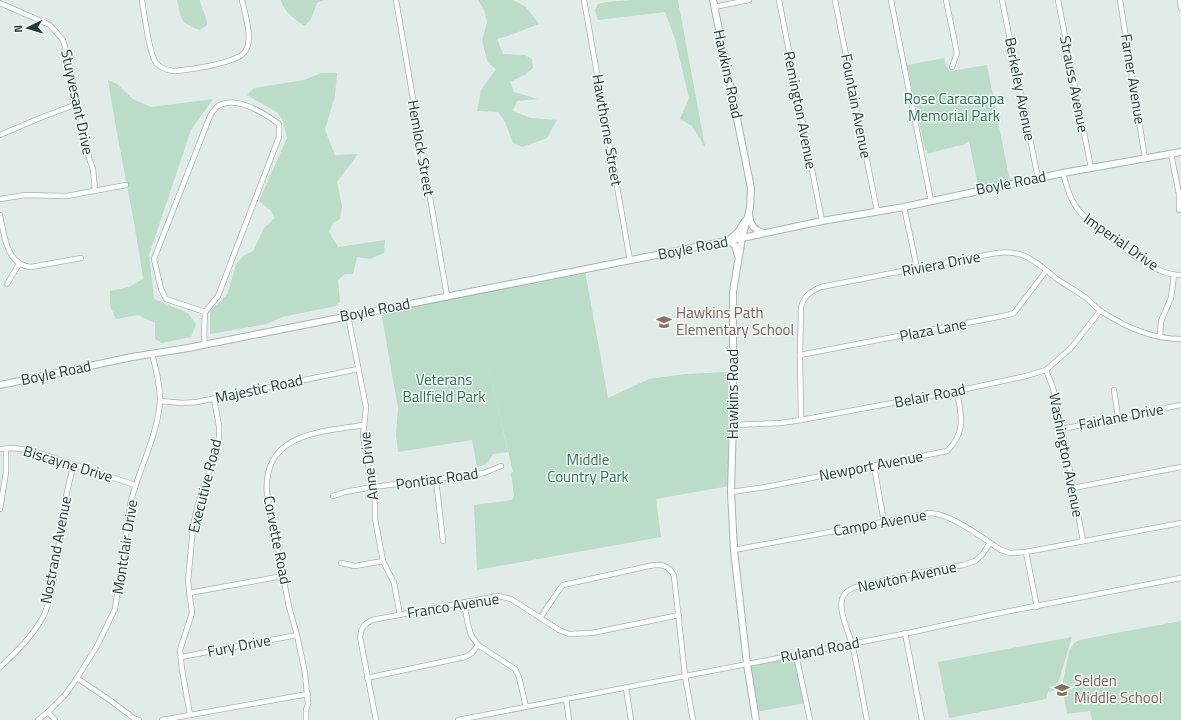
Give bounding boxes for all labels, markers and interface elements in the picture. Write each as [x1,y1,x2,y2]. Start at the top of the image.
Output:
north arrow [8,8,48,48]
text: N [10,24,26,33]
street label: Hawkins Road [708,27,749,120]
street label: Farner Avenue [1115,32,1152,126]
street label: Strauss Avenue [1054,34,1095,134]
street label: Berkeley Avenue [999,35,1042,143]
street label: Stuyvesant Drive [55,47,100,157]
street label: Remington Avenue [778,49,823,171]
street label: Fountain Avenue [835,52,878,160]
street label: Hawthorne Street [586,72,629,188]
park label: Rose Caracappa Memorial Park [904,87,1005,127]
street label: Hemlock Street [402,98,441,199]
street label: Boyle Road [974,164,1048,201]
street label: Imperial Drive [1079,207,1164,276]
street label: Boyle Road [656,229,730,266]
street label: Riviera Drive [900,245,982,282]
street label: Boyle Road [338,291,412,328]
place label: Hawkins Path Elementary School [676,301,794,341]
street label: Plaza Lane [897,312,968,347]
school or university icon: Hawkins Path Elementary School [655,313,673,331]
street label: Hawkins Road [721,349,744,439]
street label: Boyle Road [19,354,93,391]
street label: Majestic Road [213,368,305,409]
park label: Veterans Ballfield Park [403,368,485,408]
street label: Belair Road [892,377,967,414]
street label: Washington Avenue [1043,391,1090,519]
street label: Fairlane Drive [1076,397,1165,436]
street label: Anne Drive [353,431,384,502]
street label: Executive Road [182,437,227,535]
street label: Biscayne Drive [21,439,116,488]
street label: Newport Avenue [817,444,925,487]
park label: Middle Country Park [547,448,629,488]
street label: Pontiac Road [394,461,480,496]
street label: Nostrand Avenue [34,494,77,606]
street label: Corvette Road [258,494,297,586]
street label: Montclair Drive [106,498,143,596]
street label: Campo Avenue [831,503,928,542]
street label: Newton Avenue [855,555,958,598]
street label: Franco Avenue [405,587,501,624]
street label: Fury Drive [205,628,273,663]
street label: Ruland Road [778,631,861,668]
place label: Selden Middle School [1074,669,1162,709]
school or university icon: Selden Middle School [1053,681,1071,699]

